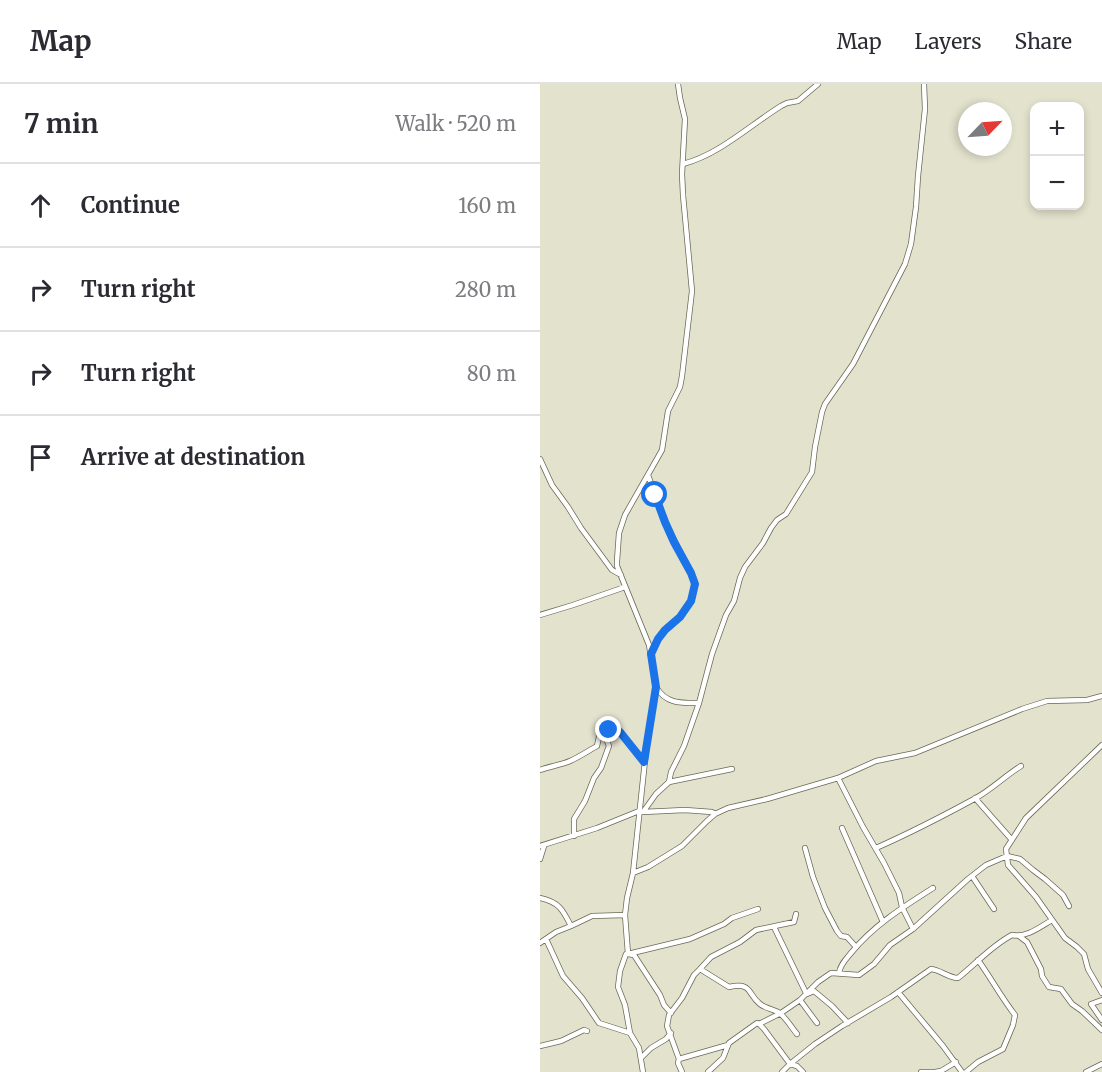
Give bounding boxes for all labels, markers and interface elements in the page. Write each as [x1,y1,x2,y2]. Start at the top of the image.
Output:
text: Map [30,23,92,59]
text: Map [837,28,882,55]
text: Layers [915,28,982,55]
text: Share [1015,28,1072,55]
north arrow [958,102,1012,156]
map controls [1030,102,1084,210]
button: + [1030,102,1084,156]
text: 7 min [24,107,98,140]
text: Walk · 520 m [396,111,516,136]
button: − [1030,156,1084,210]
icon: ahead [24,189,57,222]
text: Continue [81,191,180,219]
text: 160 m [458,193,516,218]
icon: right [24,273,57,306]
text: Turn right [81,275,195,303]
text: 280 m [455,277,516,302]
icon: right [24,357,57,390]
text: Turn right [81,359,195,387]
text: 80 m [467,361,516,386]
icon: arrive [24,441,57,474]
text: Arrive at destination [81,443,305,471]
route start [641,481,667,507]
route end [595,716,621,742]

